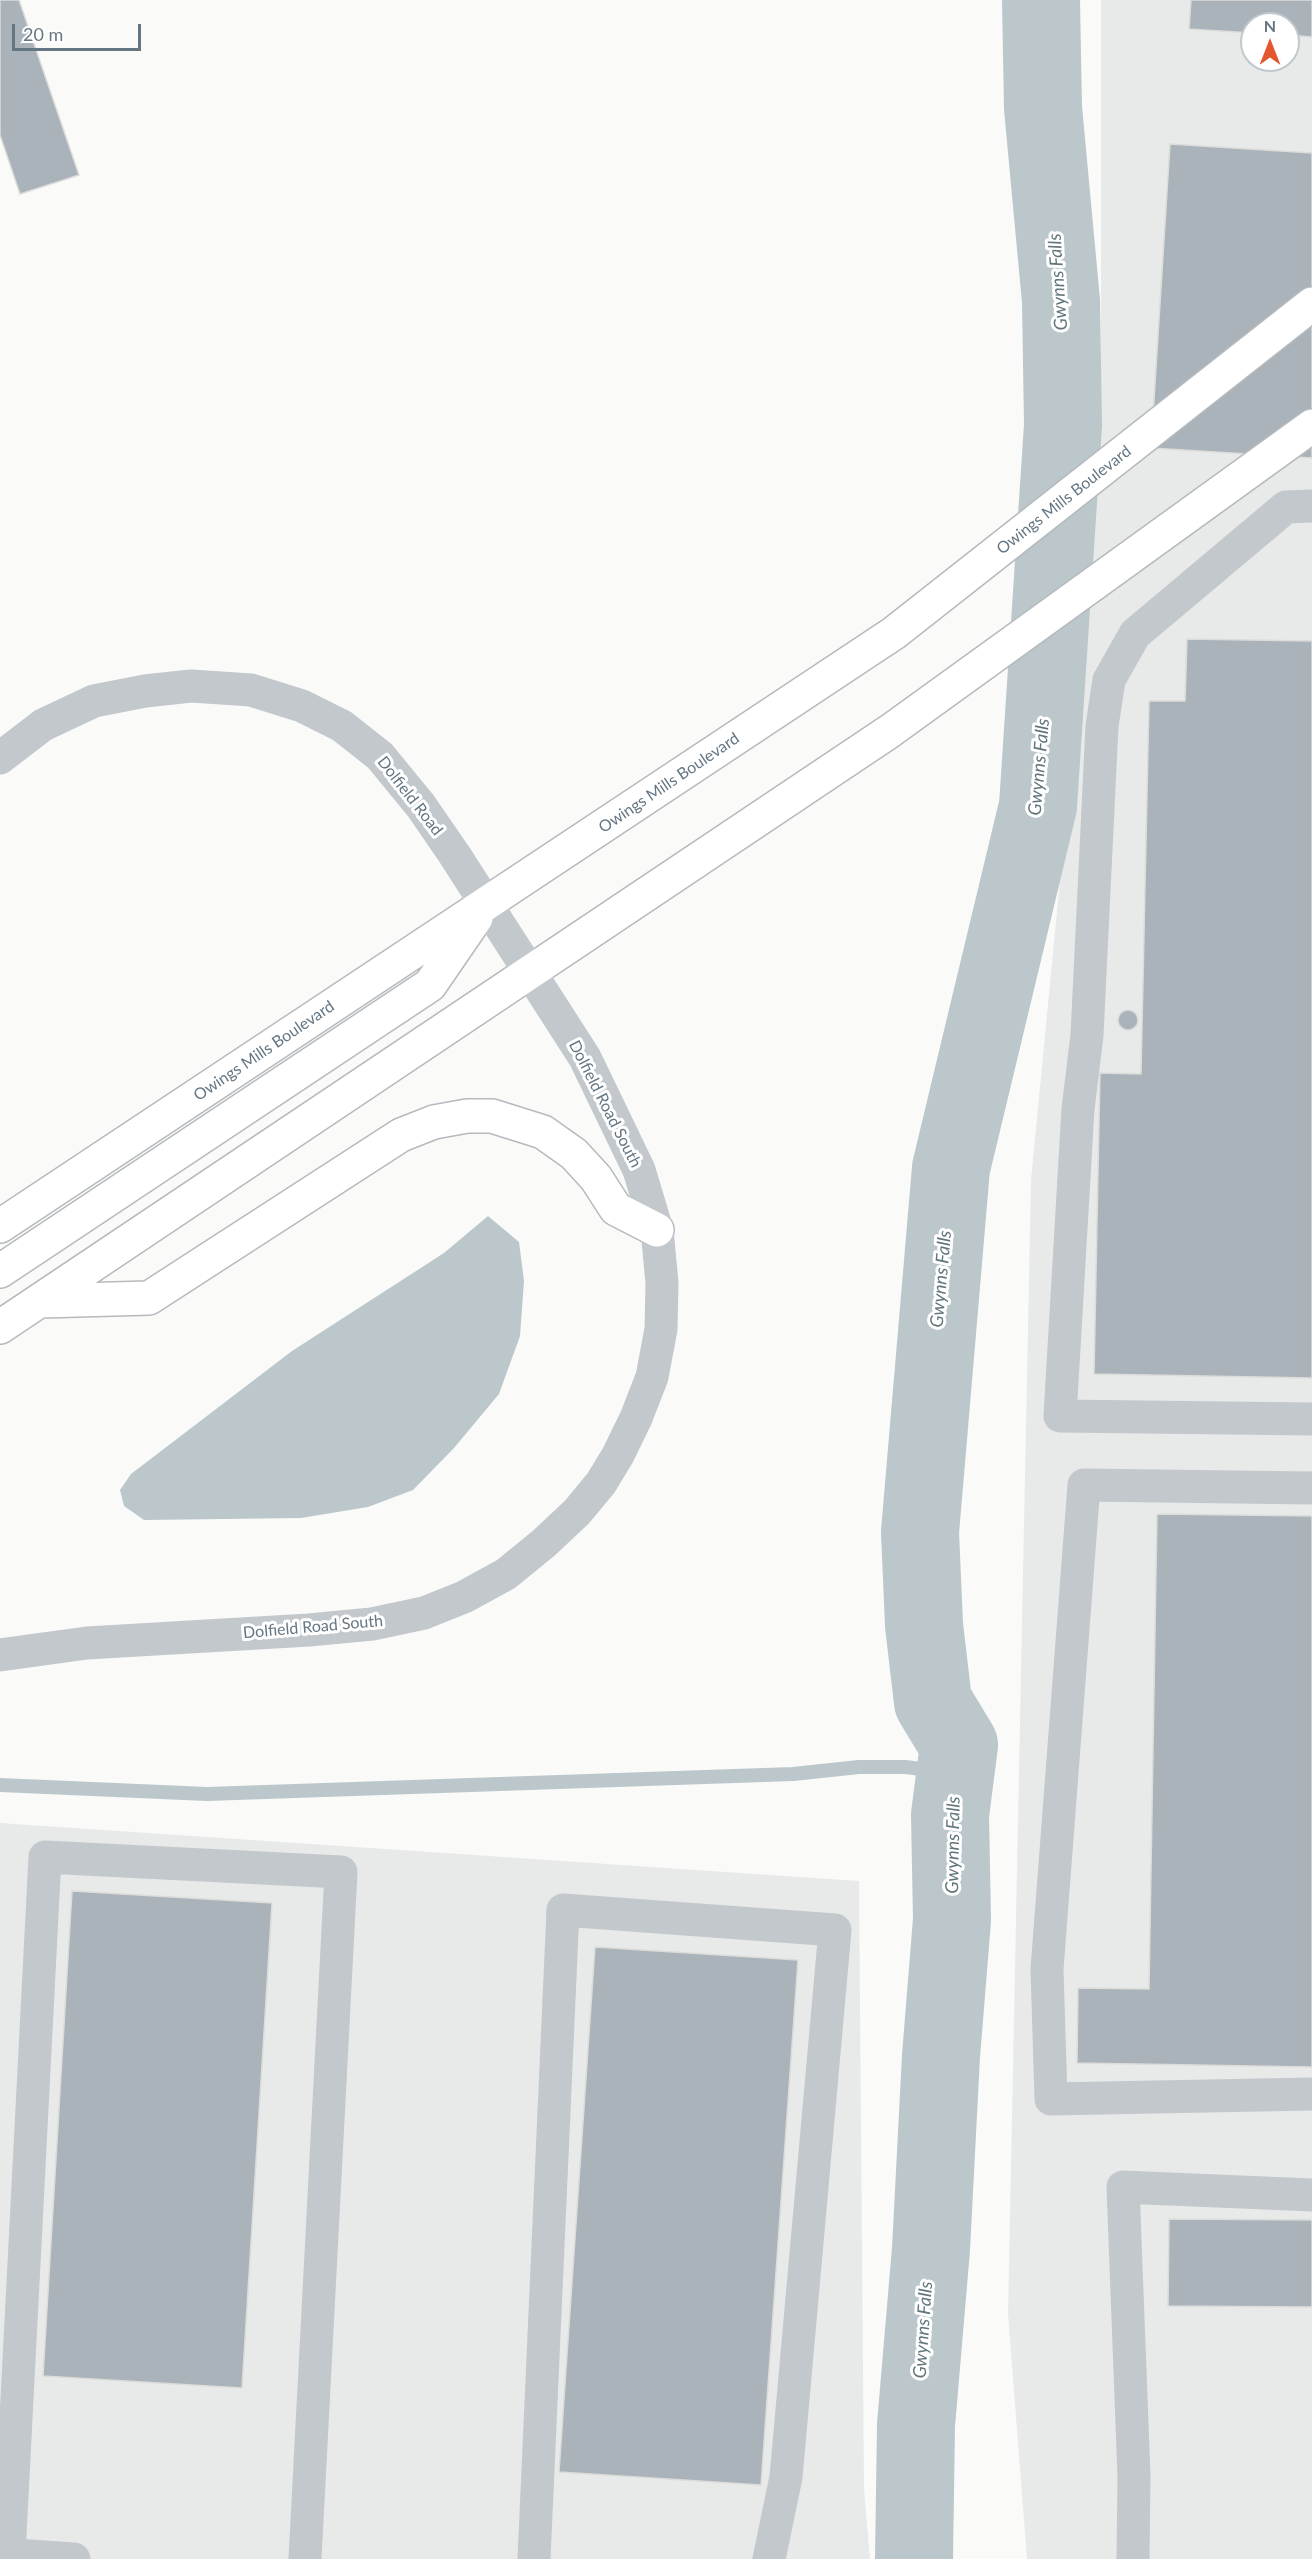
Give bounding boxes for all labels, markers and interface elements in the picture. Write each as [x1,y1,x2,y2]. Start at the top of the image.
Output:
scale bar [15,12,144,50]
north arrow [1240,12,1300,72]
text: N [1264,16,1276,35]
text: 20 m [23,23,63,45]
water label: Gwynns Falls [1044,233,1072,331]
street label: Owings Mills Boulevard [993,442,1135,558]
water label: Gwynns Falls [1024,718,1054,816]
street label: Owings Mills Boulevard [595,729,743,837]
street label: Dolfield Road [373,753,447,839]
street label: Owings Mills Boulevard [190,997,338,1105]
street label: Dolfield Road South [565,1037,645,1171]
water label: Gwynns Falls [926,1230,956,1328]
street label: Dolfield Road South [242,1611,384,1643]
water label: Gwynns Falls [941,1796,965,1894]
water label: Gwynns Falls [909,2281,937,2379]

